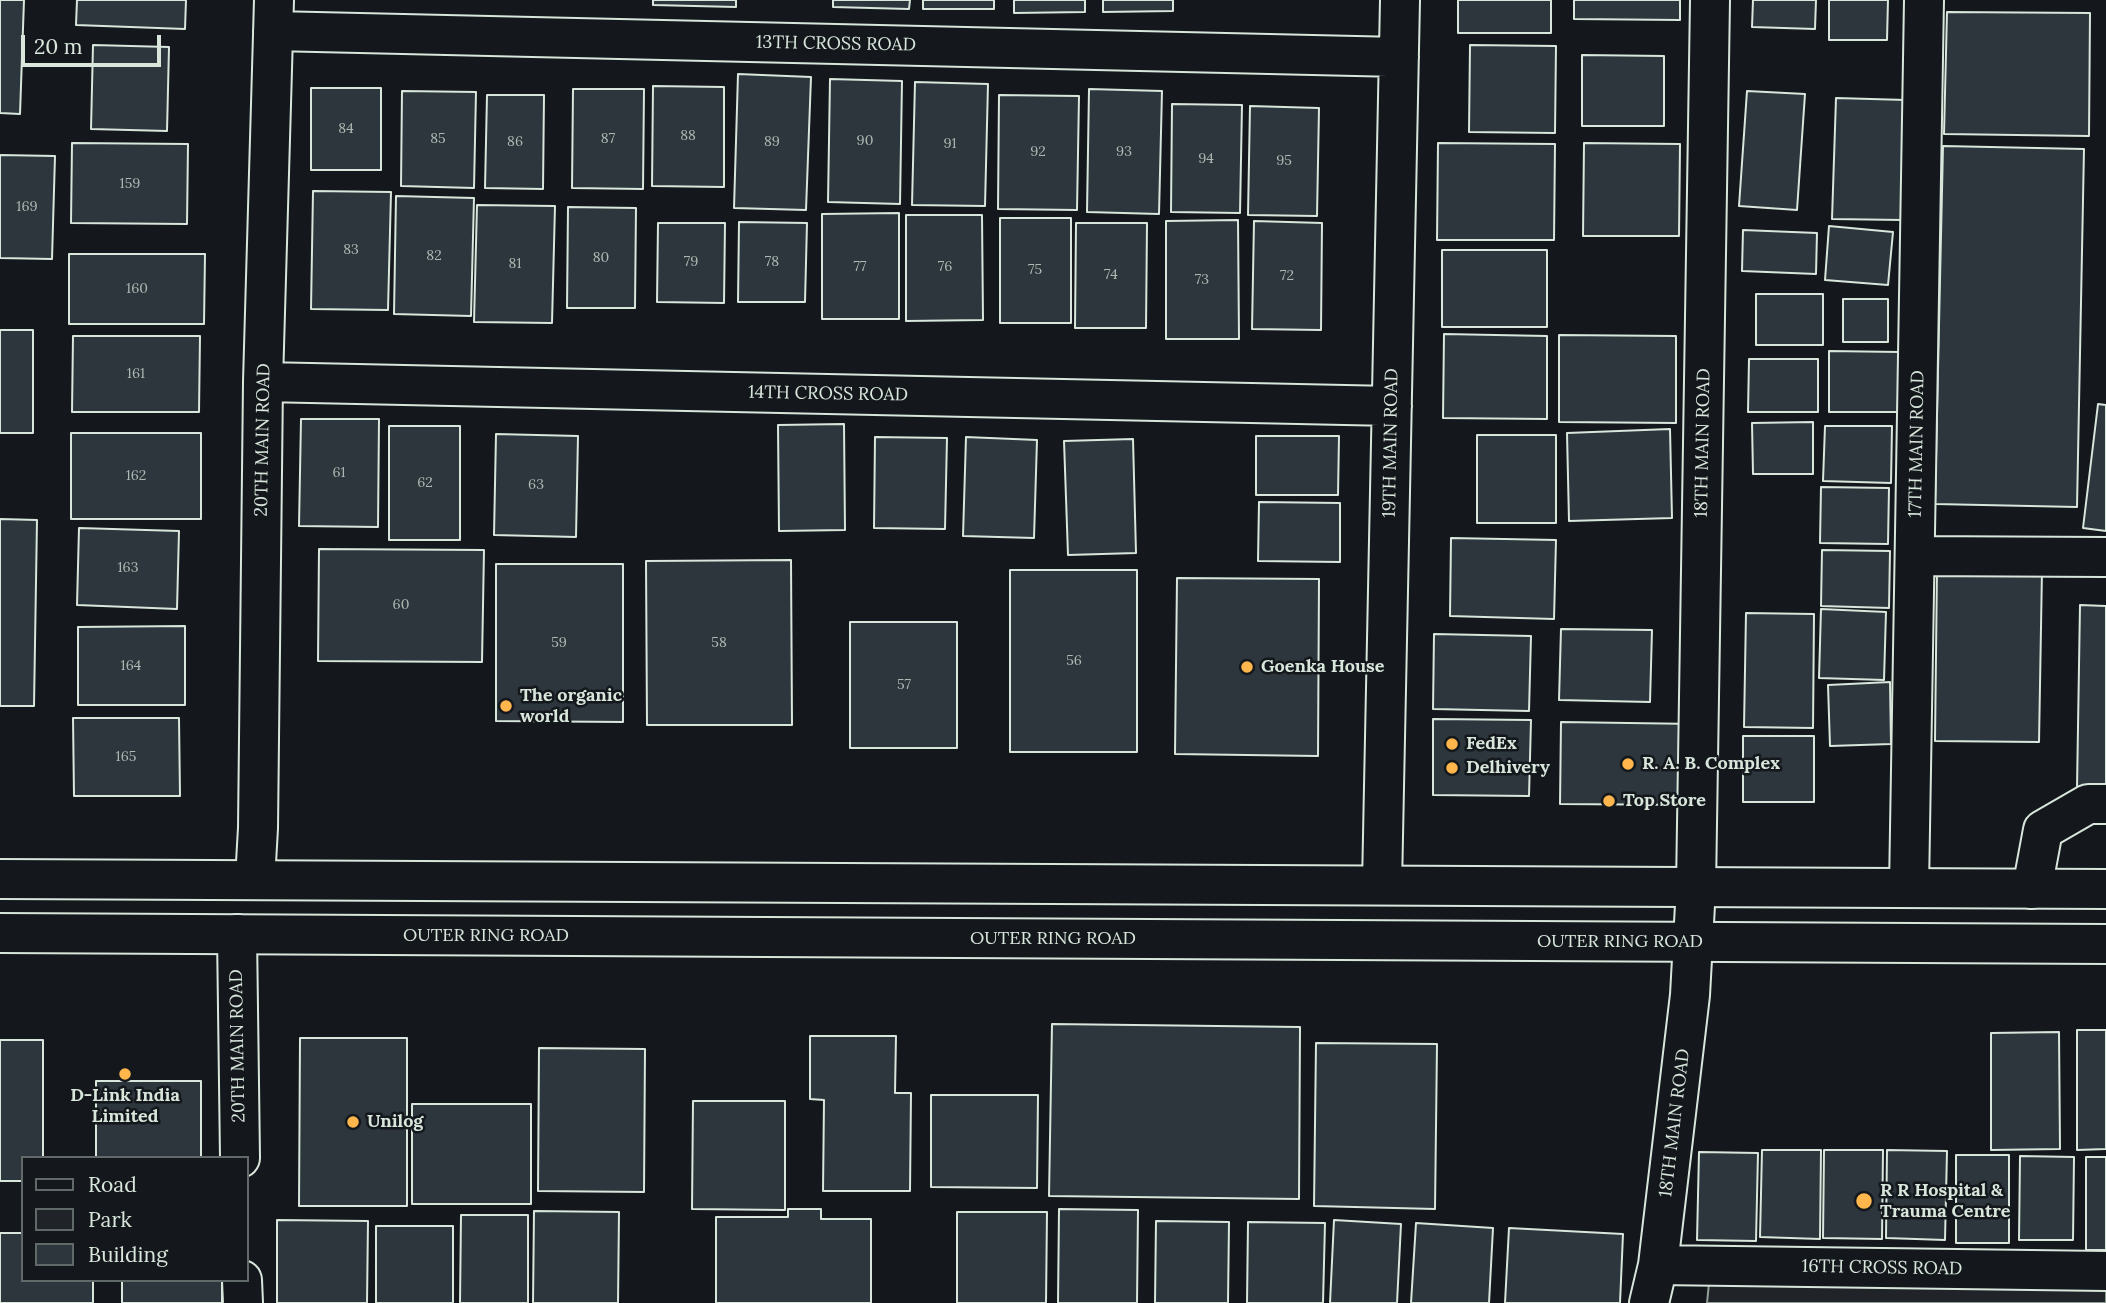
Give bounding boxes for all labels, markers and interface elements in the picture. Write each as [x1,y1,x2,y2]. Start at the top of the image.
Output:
scale bar [24,21,164,65]
street label: 13TH CROSS ROAD [756,32,916,56]
text: 20 m [34,33,83,60]
house number: 84 [338,121,354,137]
house number: 88 [680,128,696,144]
house number: 85 [430,131,446,147]
house number: 87 [601,131,615,147]
house number: 90 [857,133,873,149]
house number: 86 [507,134,523,150]
house number: 89 [764,134,780,150]
house number: 91 [943,136,957,152]
house number: 92 [1030,144,1046,160]
house number: 93 [1116,144,1132,160]
house number: 94 [1198,151,1214,167]
house number: 95 [1276,153,1292,169]
house number: 159 [120,176,140,192]
house number: 169 [16,199,38,215]
house number: 83 [343,242,359,258]
house number: 82 [426,248,442,264]
house number: 80 [593,250,609,266]
house number: 79 [684,254,698,270]
house number: 78 [765,254,779,270]
house number: 81 [509,256,521,272]
house number: 77 [854,259,866,275]
house number: 76 [938,259,952,275]
house number: 75 [1028,262,1042,278]
house number: 74 [1104,267,1118,283]
house number: 72 [1280,268,1294,284]
house number: 73 [1195,272,1209,288]
house number: 160 [126,281,148,297]
street label: 20TH MAIN ROAD [251,363,275,517]
house number: 161 [127,366,145,382]
street label: 19TH MAIN ROAD [1379,368,1403,518]
street label: 18TH MAIN ROAD [1691,368,1715,518]
street label: 17TH MAIN ROAD [1905,370,1929,518]
street label: 14TH CROSS ROAD [748,382,908,406]
house number: 61 [332,465,346,481]
house number: 162 [126,468,146,484]
house number: 62 [417,475,433,491]
house number: 63 [528,477,544,493]
house number: 163 [118,560,138,576]
house number: 60 [393,597,409,613]
house number: 59 [551,635,567,651]
house number: 58 [711,635,727,651]
house number: 56 [1066,653,1082,669]
place label: Goenka House [1261,656,1384,678]
house number: 164 [121,658,141,674]
marker: Goenka House [1239,659,1255,675]
house number: 57 [897,677,911,693]
place label: The organic world [520,685,622,728]
marker: The organic world [498,698,514,714]
place label: FedEx [1466,733,1517,755]
marker: FedEx [1444,736,1460,752]
house number: 165 [116,749,136,765]
place label: R. A. B. Complex [1642,753,1780,775]
marker: R. A. B. Complex [1620,756,1636,772]
place label: Delhivery [1466,757,1550,779]
marker: Delhivery [1444,760,1460,776]
place label: Top Store [1623,790,1706,812]
marker: Top Store [1601,793,1617,809]
street label: OUTER RING ROAD [403,925,569,947]
street label: OUTER RING ROAD [970,928,1136,950]
street label: OUTER RING ROAD [1537,931,1703,953]
street label: 20TH MAIN ROAD [226,969,250,1123]
street label: 18TH MAIN ROAD [1655,1048,1695,1198]
marker: D-Link India Limited [117,1066,133,1082]
place label: D-Link India Limited [70,1085,180,1128]
place label: Unilog [367,1111,423,1133]
marker: Unilog [345,1114,361,1130]
legend [21,1156,248,1282]
text: Road [88,1171,137,1198]
place label: R R Hospital & Trauma Centre [1880,1180,2011,1222]
marker: R R Hospital & Trauma Centre [1854,1191,1874,1211]
text: Park [88,1206,132,1233]
text: Building [88,1241,168,1268]
street label: 16TH CROSS ROAD [1802,1256,1962,1280]

